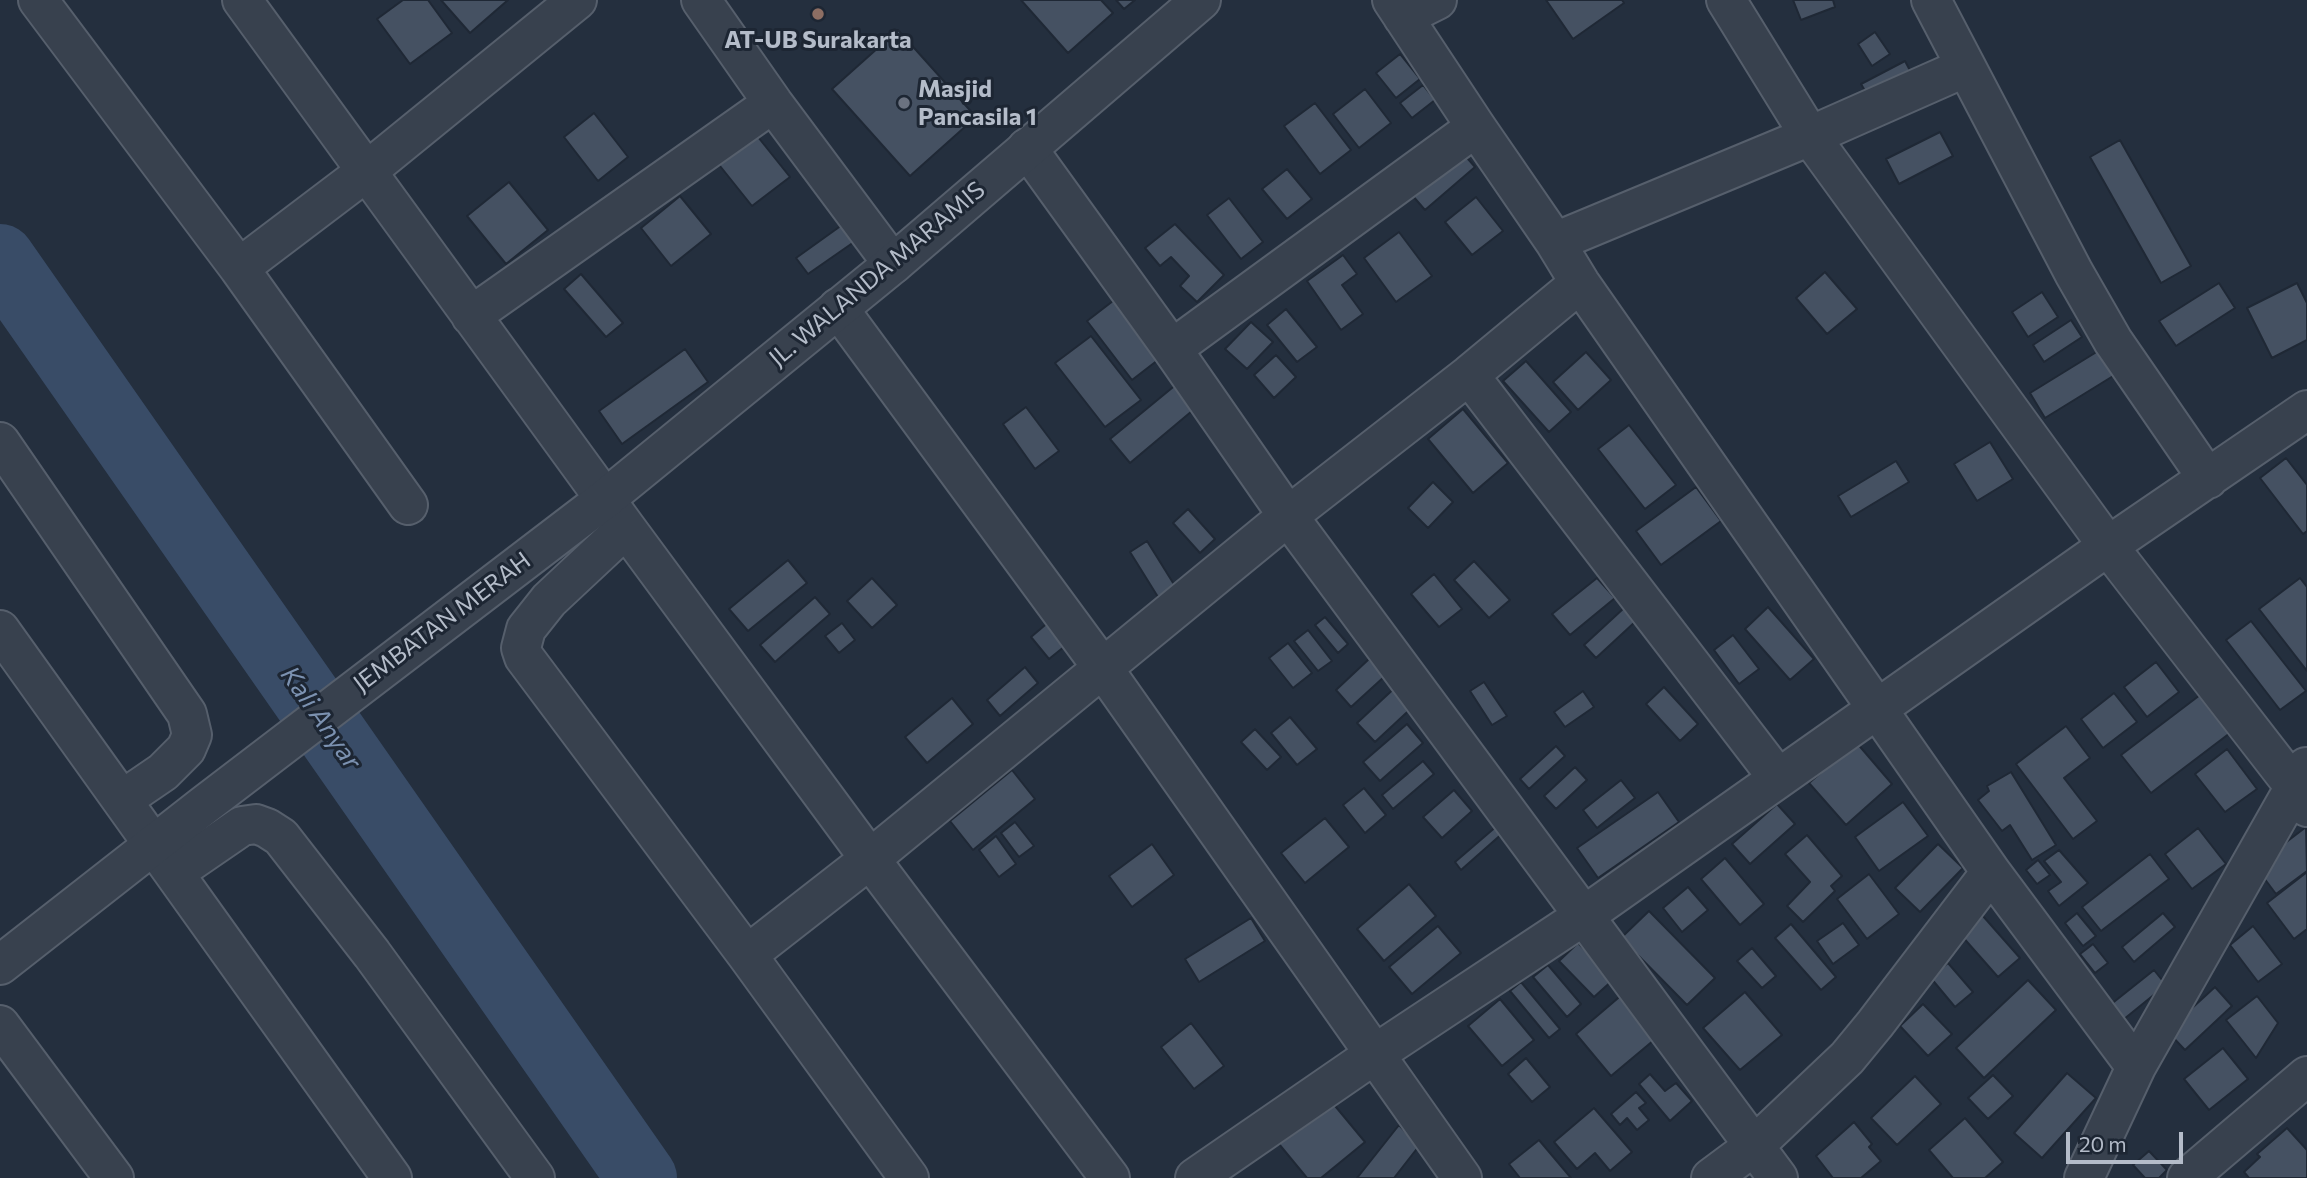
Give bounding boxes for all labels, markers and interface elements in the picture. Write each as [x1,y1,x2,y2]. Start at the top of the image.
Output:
marker: AT-UB Surakarta [810,6,826,22]
place label: AT-UB Surakarta [724,26,912,54]
place label: Masjid Pancasila 1 [918,75,1037,131]
marker: Masjid Pancasila 1 [896,95,912,111]
street label: JL. WALANDA MARAMIS [763,175,991,373]
street label: JEMBATAN MERAH [348,546,536,698]
water label: Kali Anyar [274,660,368,776]
scale bar [2069,1118,2186,1162]
text: 20 m [2079,1131,2127,1156]

